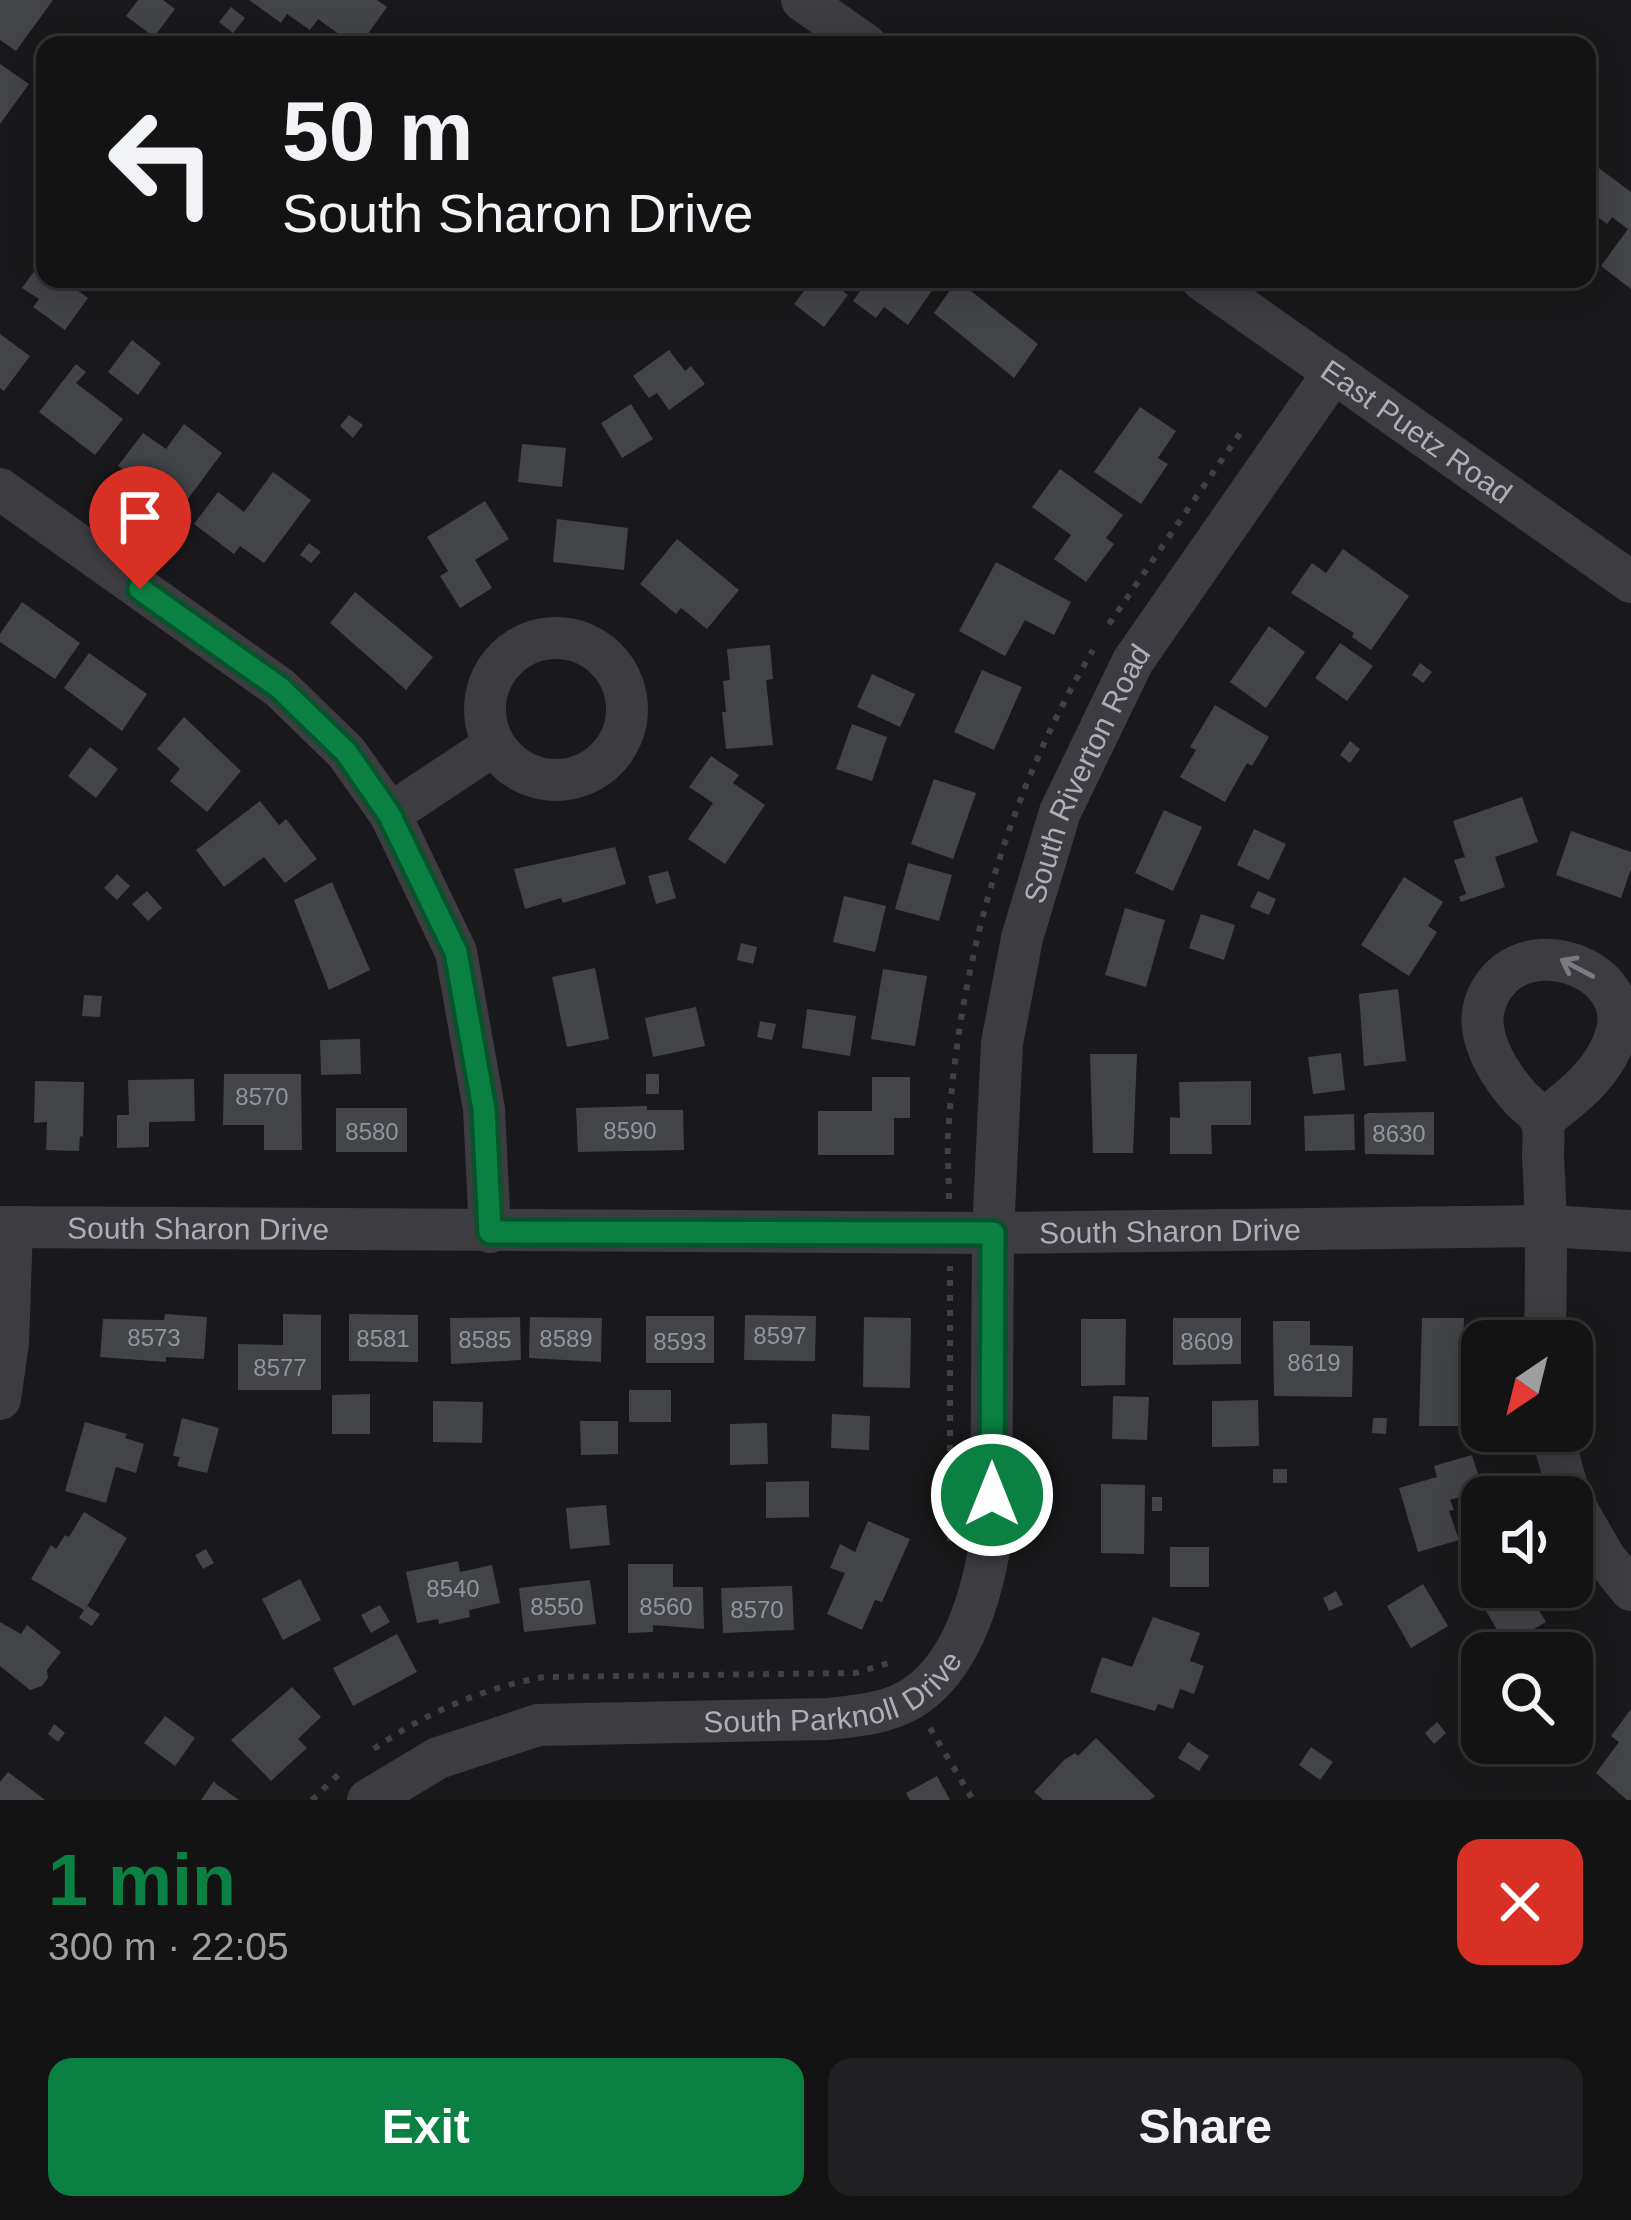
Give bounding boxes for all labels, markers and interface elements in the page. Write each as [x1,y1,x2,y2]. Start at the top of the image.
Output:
icon: left [84,84,240,240]
text: 50 m [282,84,473,178]
text: South Sharon Drive [282,183,753,243]
street label: East Puetz Road [1315,353,1518,509]
pin [89,466,191,589]
icon: arrive [107,484,173,550]
street label: South Riverton Road [1017,638,1156,907]
one-way arrow [1560,956,1595,979]
house number: 8570 [235,1083,289,1110]
house number: 8590 [603,1117,657,1144]
house number: 8580 [345,1118,399,1145]
house number: 8630 [1372,1120,1426,1147]
street label: South Sharon Drive [67,1211,329,1245]
street label: South Sharon Drive [1039,1213,1301,1249]
north arrow [1461,1320,1593,1452]
map controls [1461,1320,1593,1764]
house number: 8597 [753,1322,807,1349]
house number: 8573 [127,1324,181,1351]
house number: 8581 [356,1325,410,1352]
house number: 8589 [539,1325,593,1352]
house number: 8585 [458,1326,512,1353]
house number: 8593 [653,1328,707,1355]
house number: 8609 [1180,1328,1234,1355]
house number: 8619 [1287,1349,1341,1376]
house number: 8577 [253,1354,307,1381]
position arrow [929,1432,1055,1558]
button: sound [1461,1476,1593,1608]
house number: 8540 [426,1575,480,1602]
house number: 8550 [530,1593,584,1620]
house number: 8560 [639,1593,693,1620]
house number: 8570 [730,1596,784,1623]
button: search [1461,1632,1593,1764]
street label: South Parknoll Drive [703,1645,968,1738]
button: close [1457,1839,1583,1965]
text: 1 min [48,1840,236,1920]
text: 300 m · 22:05 [48,1925,289,1968]
button: Exit [48,2058,804,2196]
button: Share [828,2058,1583,2196]

